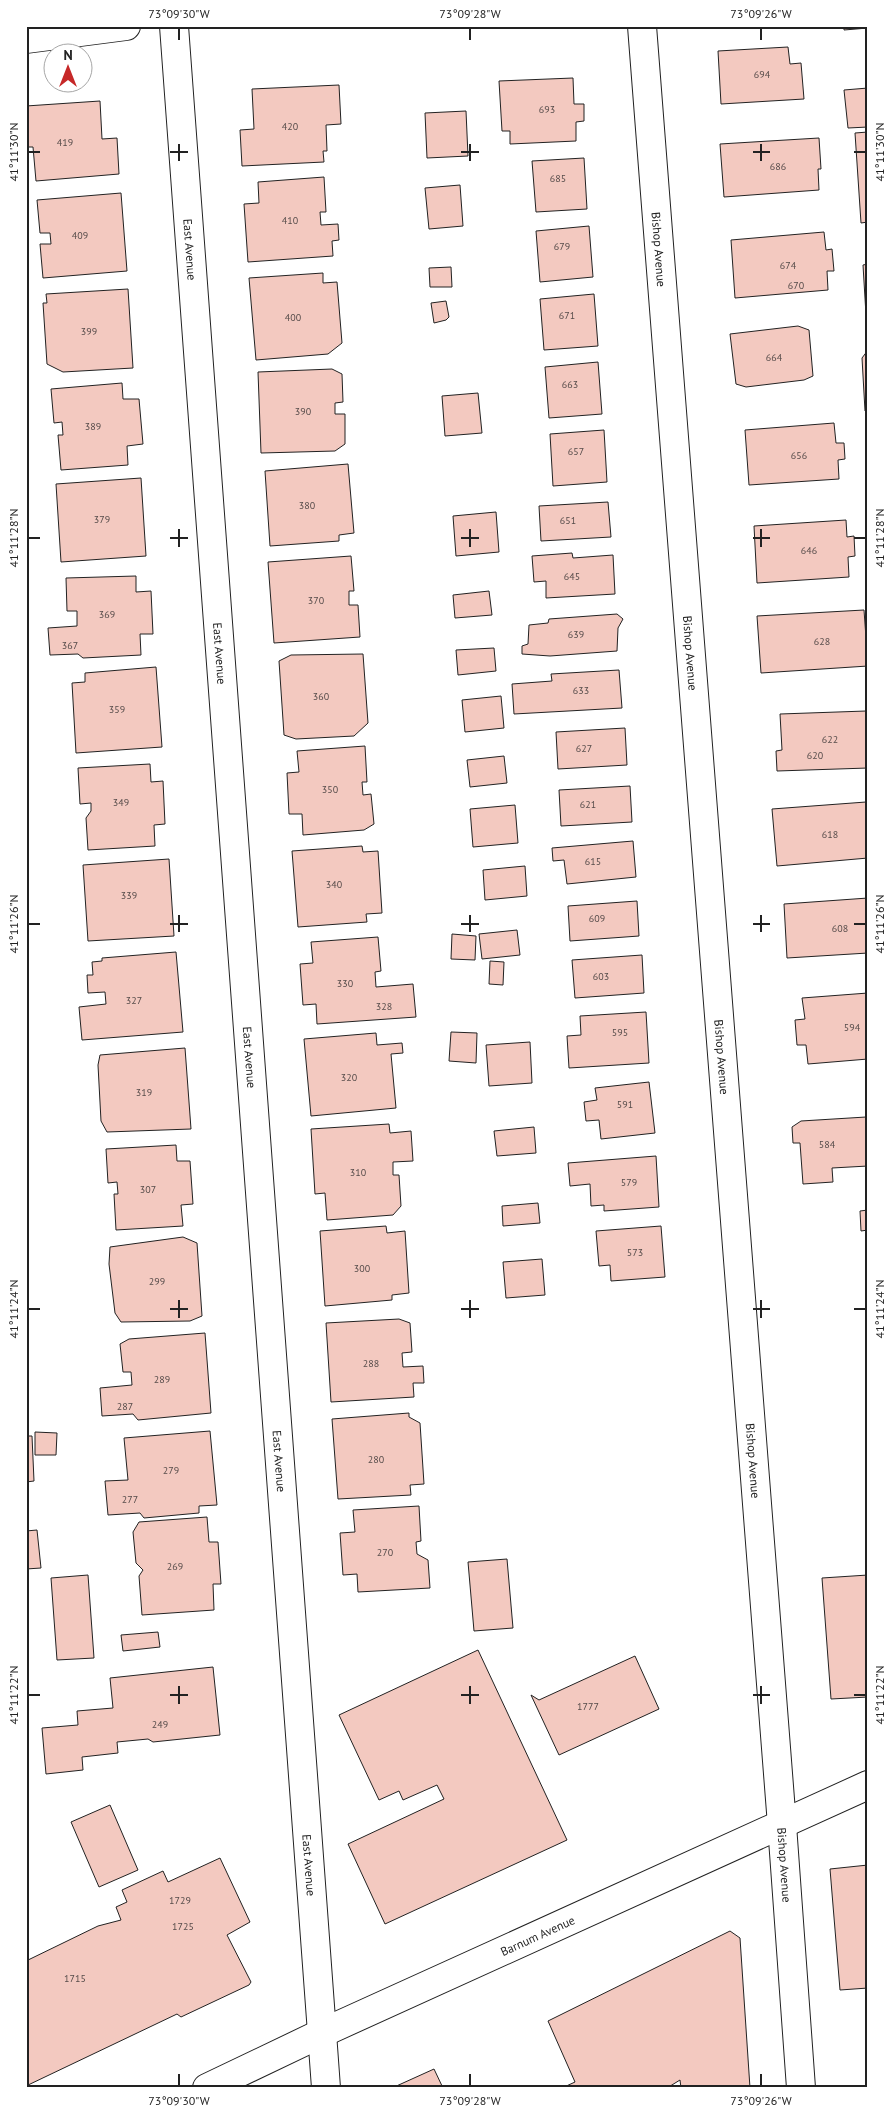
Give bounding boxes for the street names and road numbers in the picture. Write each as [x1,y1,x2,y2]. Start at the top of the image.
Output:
street label: Bishop Avenue [649,211,670,287]
street label: East Avenue [181,218,200,281]
street label: Bishop Avenue [680,615,701,691]
street label: East Avenue [211,622,230,685]
street label: Bishop Avenue [712,1019,733,1095]
street label: East Avenue [240,1026,260,1089]
street label: Bishop Avenue [743,1423,764,1499]
street label: East Avenue [270,1430,290,1493]
street label: Bishop Avenue [775,1827,795,1903]
street label: East Avenue [300,1834,319,1896]
street label: Barnum Avenue [498,1912,577,1959]

